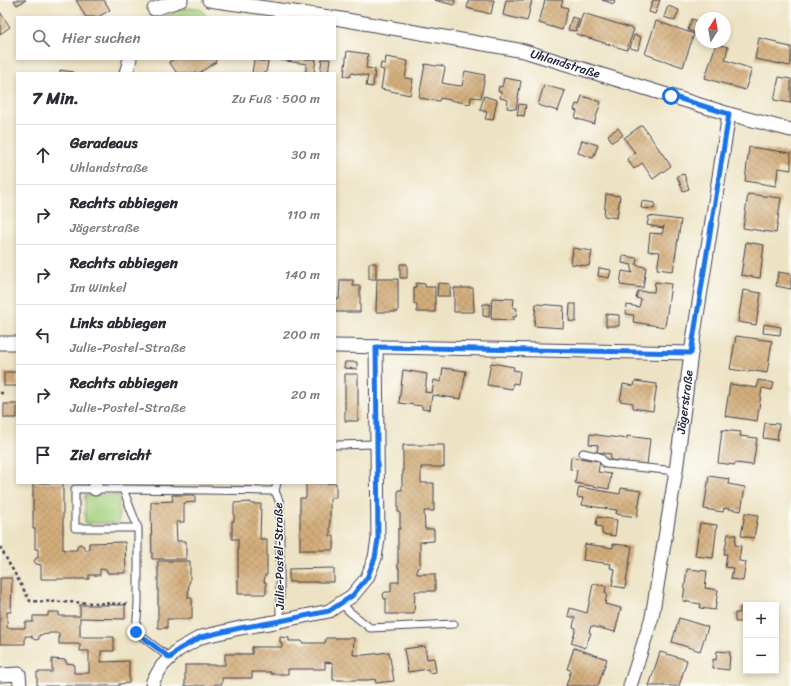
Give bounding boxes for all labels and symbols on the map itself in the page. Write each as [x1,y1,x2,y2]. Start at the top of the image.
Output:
north arrow [695,12,731,48]
street label: Uhlandstraße [528,43,603,85]
route start [662,87,680,105]
street label: Jägerstraße [670,369,700,436]
street label: Julie-Postel-Straße [267,502,291,611]
route end [127,623,145,641]

